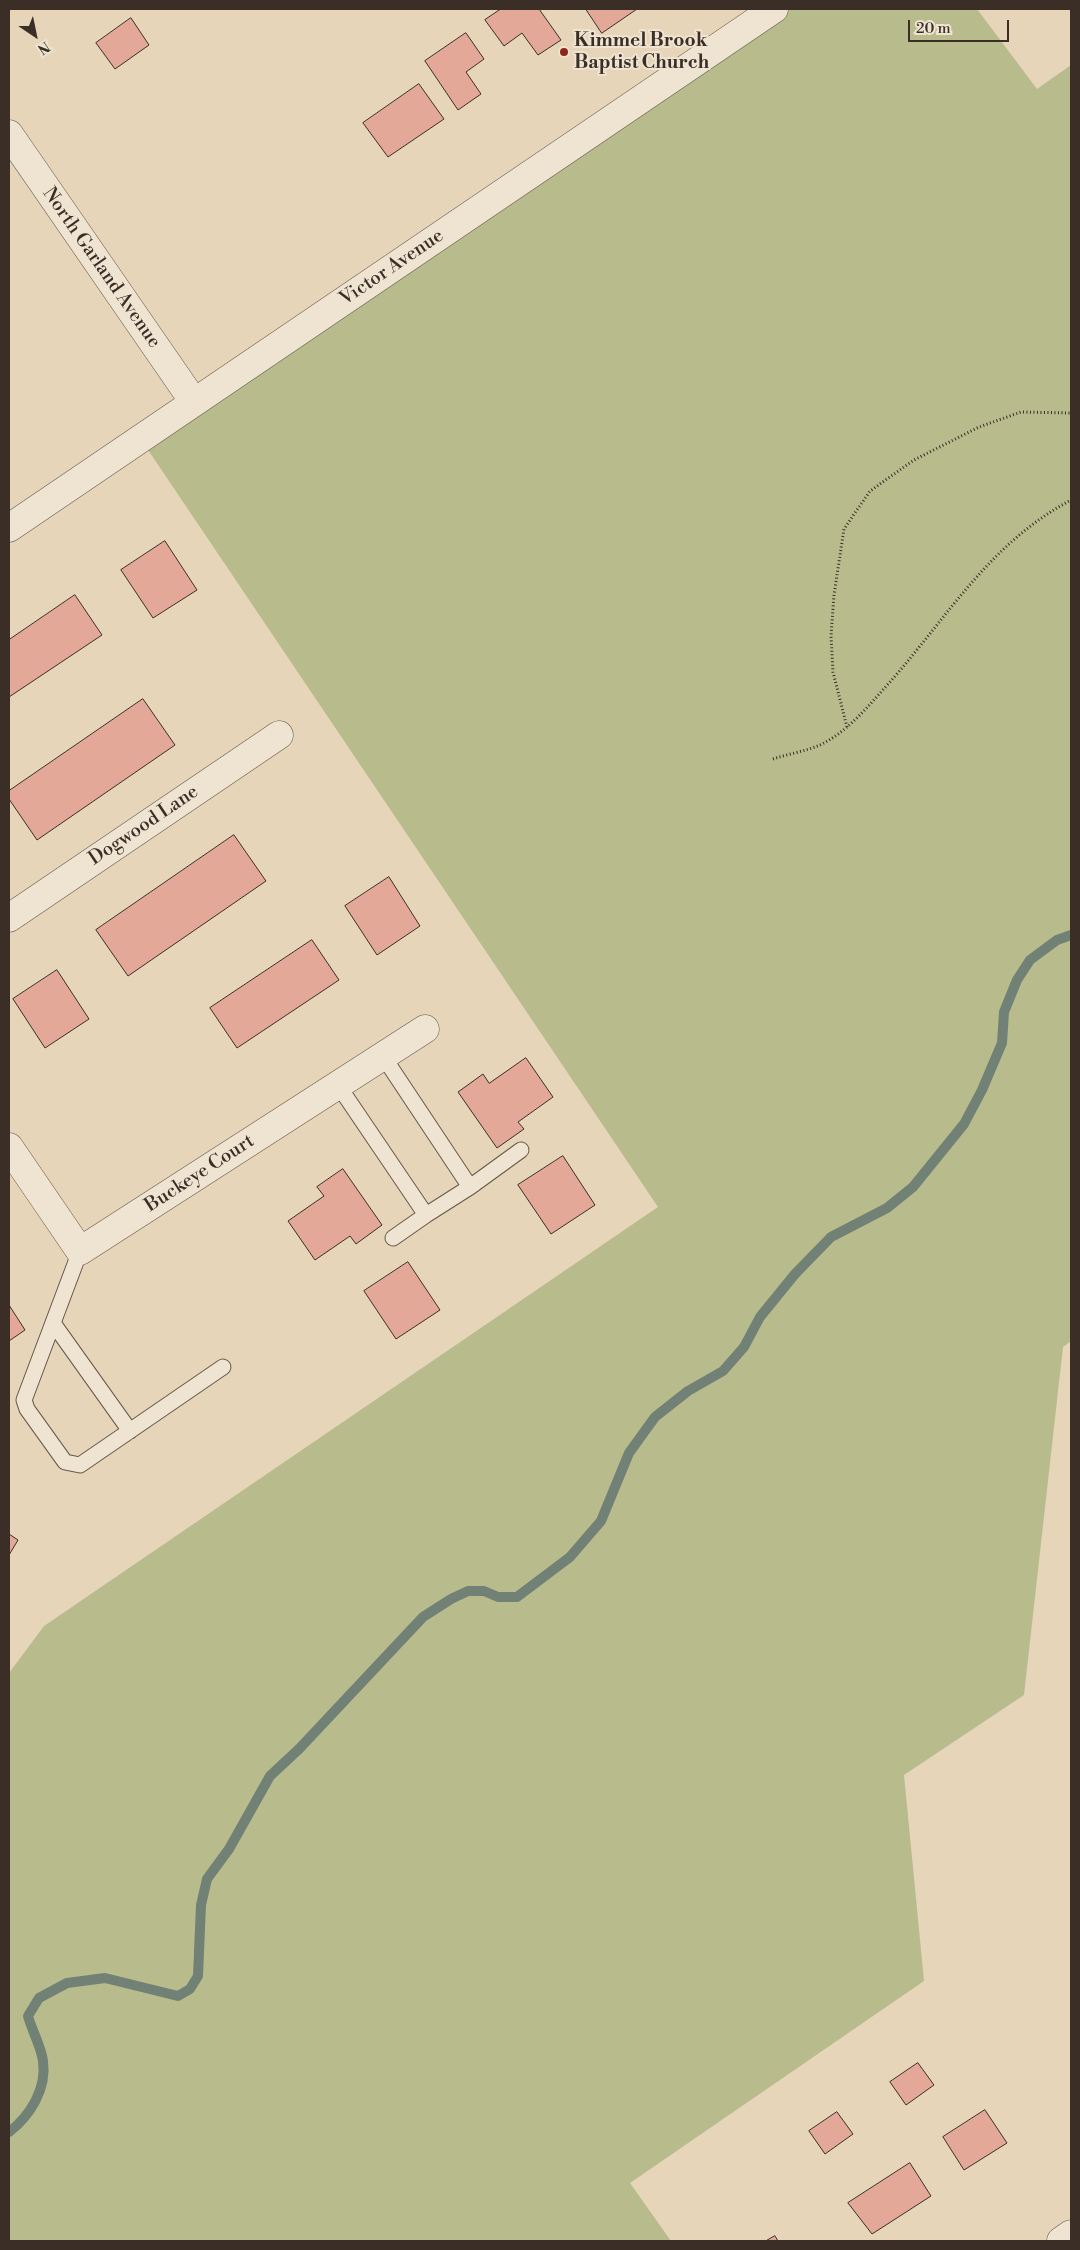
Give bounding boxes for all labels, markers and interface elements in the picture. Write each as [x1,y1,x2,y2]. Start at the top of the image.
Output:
north arrow [10,10,60,60]
scale bar [910,10,1011,42]
text: 20 m [916,19,951,38]
place label: Kimmel Brook Baptist Church [574,30,709,74]
text: N [34,37,53,58]
marker: Kimmel Brook Baptist Church [558,46,570,58]
street label: North Garland Avenue [37,183,165,353]
street label: Victor Avenue [336,225,448,311]
street label: Dogwood Lane [85,781,203,871]
street label: Buckeye Court [141,1130,259,1218]

